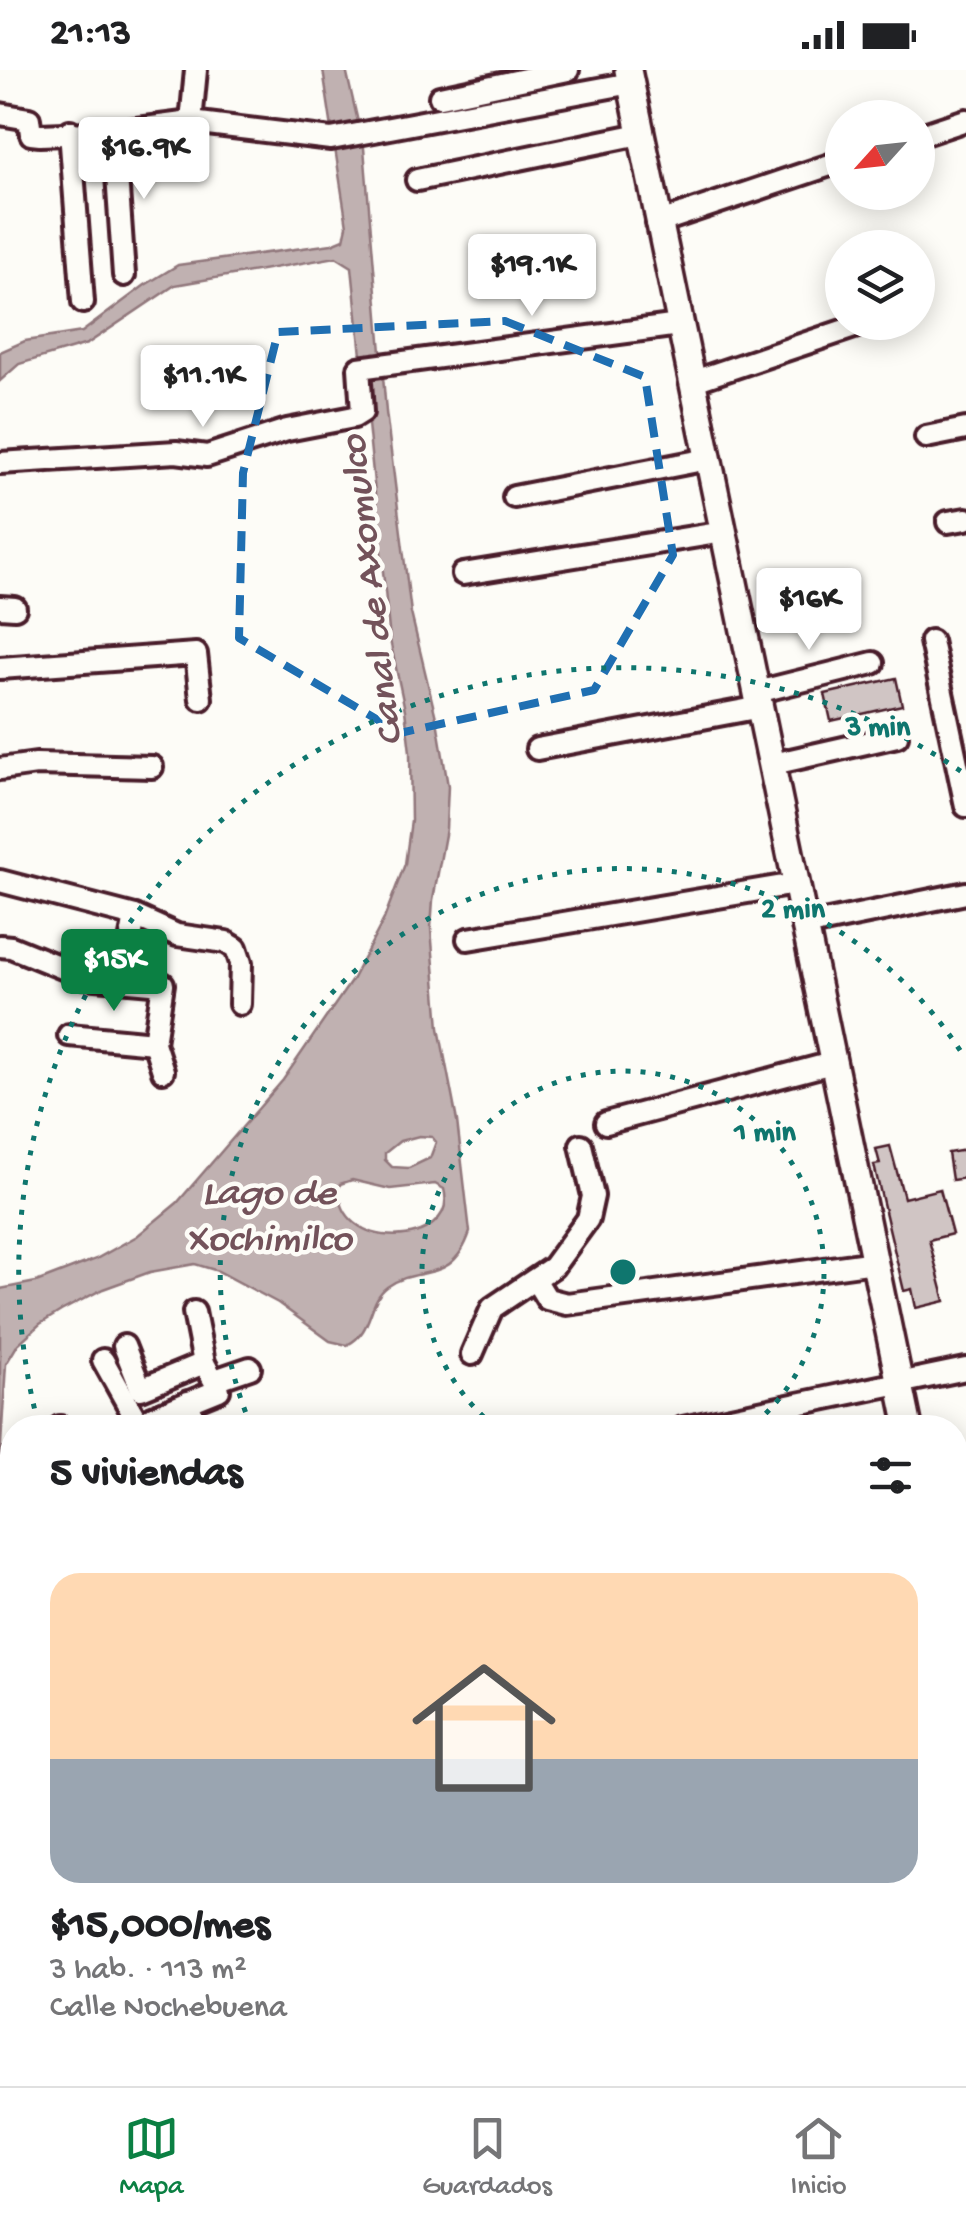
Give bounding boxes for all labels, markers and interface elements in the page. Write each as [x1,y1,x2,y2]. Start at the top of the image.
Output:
text: 21:13 [50,13,131,57]
north arrow [825,100,935,210]
map controls [825,100,935,340]
pin: $16.9K [63,117,225,202]
text: $16.9K [100,130,188,168]
button: layers [825,230,935,340]
pin: $19.1K [451,234,613,319]
text: $19.1K [490,247,574,285]
pin: $11.1K [122,345,284,430]
text: $11.1K [163,358,243,396]
water label: Canal de Axomulco [332,430,417,748]
pin: $16K [750,568,868,653]
text: $16K [778,581,840,619]
text: 3 min [845,712,911,747]
text: 2 min [761,894,826,929]
pin: $15K [55,929,173,1014]
text: $15K [83,942,145,980]
text: 1 min [733,1117,796,1152]
water label: Lago de Xochimilco [186,1172,354,1265]
centre of rings [605,1254,641,1290]
icon: filters [863,1448,918,1503]
text: 5 viviendas [50,1451,242,1500]
icon: home [394,1638,574,1818]
text: $15,000/mes [50,1903,270,1952]
text: 3 hab. · 113 m² [50,1952,247,1990]
text: Calle Nochebuena [50,1990,287,2028]
tab: Mapa [119,2111,184,2204]
tab: Guardados [422,2111,552,2204]
tab: Inicio [790,2111,847,2204]

